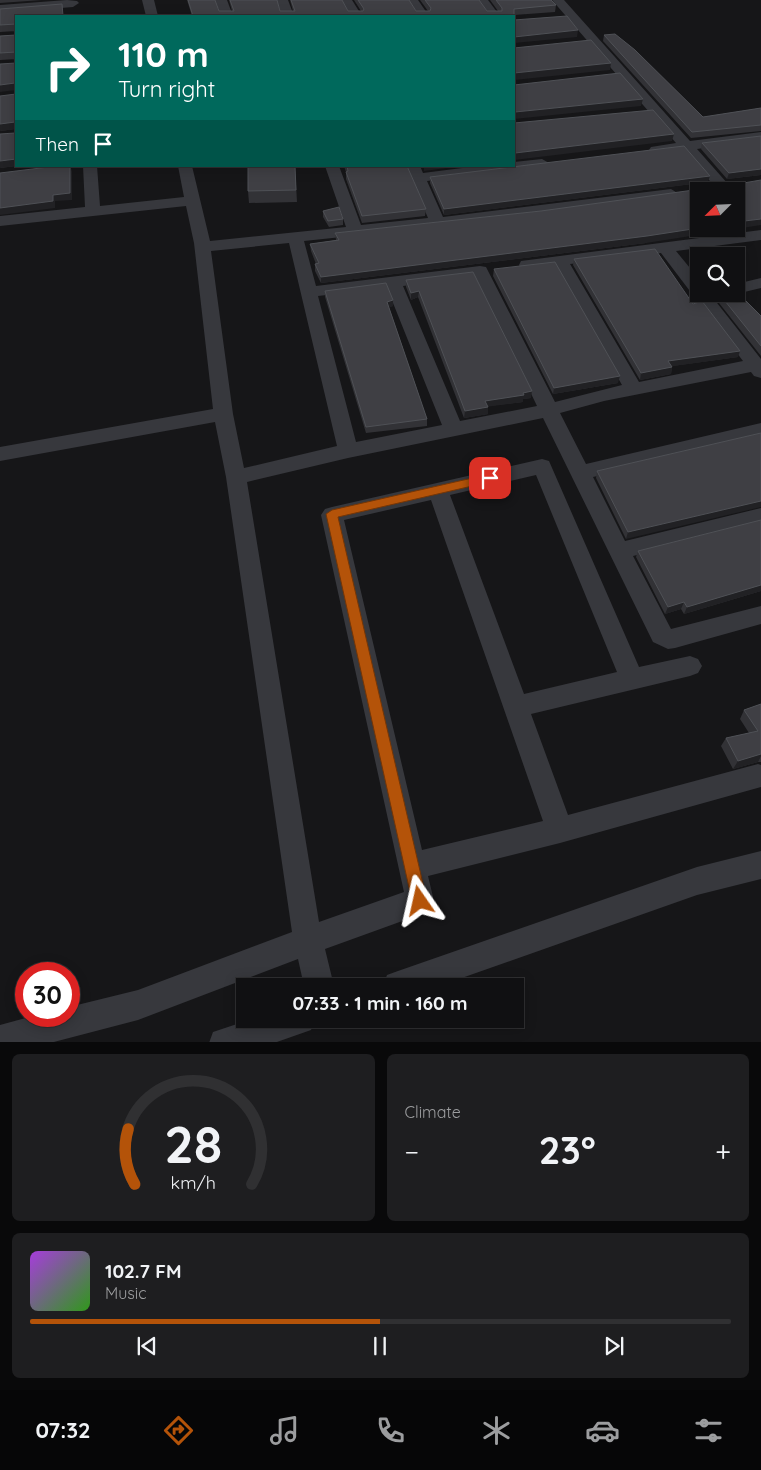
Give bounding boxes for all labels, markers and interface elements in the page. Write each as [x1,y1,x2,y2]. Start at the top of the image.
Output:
text: 110 m [118,32,209,76]
icon: right [35,35,100,100]
text: Turn right [118,75,215,103]
icon: arrive [89,130,117,158]
text: Then [35,132,79,156]
north arrow [690,182,745,238]
map controls [690,182,745,302]
button: search [690,247,745,302]
pin [469,457,511,499]
icon: arrive [476,464,504,492]
position arrow [393,874,445,926]
speed limit sign: 30 [15,962,80,1027]
text: 07:33 · 1 min · 160 m [292,991,468,1015]
text: Climate [405,1102,461,1122]
text: 28 [164,1111,222,1176]
text: 23° [539,1126,596,1174]
text: − [405,1134,419,1169]
text: + [715,1134,731,1169]
text: km/h [171,1171,216,1193]
text: 102.7 FM [105,1259,182,1283]
text: Music [105,1283,147,1303]
icon: previous [133,1332,161,1360]
icon: pause [366,1332,394,1360]
icon: next [600,1332,628,1360]
icon: directions [161,1413,196,1448]
icon: music [267,1413,302,1448]
icon: phone [373,1413,408,1448]
icon: climate [479,1413,514,1448]
icon: car [585,1413,620,1448]
icon: filters [691,1413,726,1448]
text: 07:32 [35,1416,90,1444]

